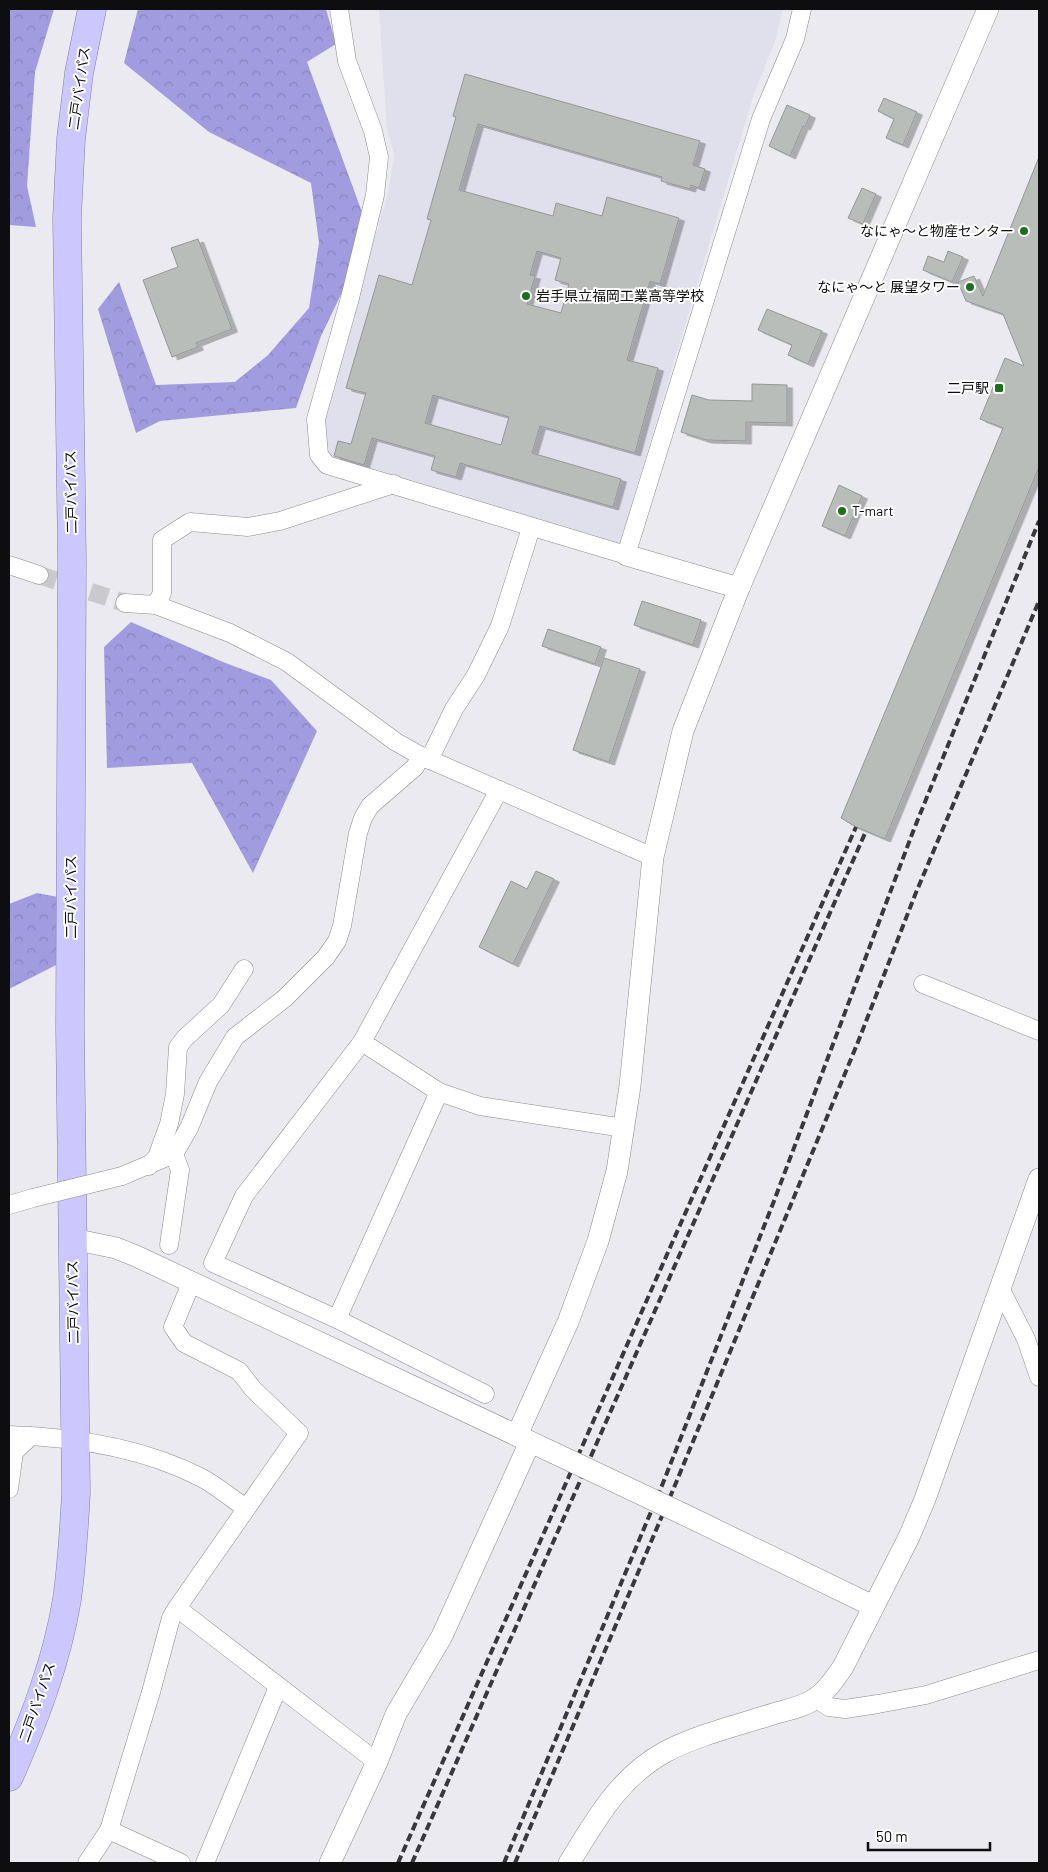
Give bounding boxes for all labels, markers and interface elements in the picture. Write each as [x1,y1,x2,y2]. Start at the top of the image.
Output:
street label: 二戸バイパス [64,45,93,131]
place label: なにゃ～と物産センター [860,222,1014,239]
marker: なにゃ～と物産センター [1018,225,1030,237]
place label: なにゃ～と 展望タワー [817,278,960,295]
marker: なにゃ～と 展望タワー [964,281,976,293]
place label: 岩手県立福岡工業高等学校 [536,287,704,304]
marker: 岩手県立福岡工業高等学校 [520,290,532,302]
place label: 二戸駅 [947,379,989,396]
marker: 二戸駅 [993,382,1005,394]
street label: 二戸バイパス [61,450,80,534]
place label: T-mart [852,502,894,519]
marker: T-mart [836,505,848,517]
street label: 二戸バイパス [62,855,79,939]
street label: 二戸バイパス [63,1260,82,1344]
street label: 二戸バイパス [15,1659,58,1744]
scale bar [868,1820,990,1852]
text: 50 m [876,1827,908,1845]

